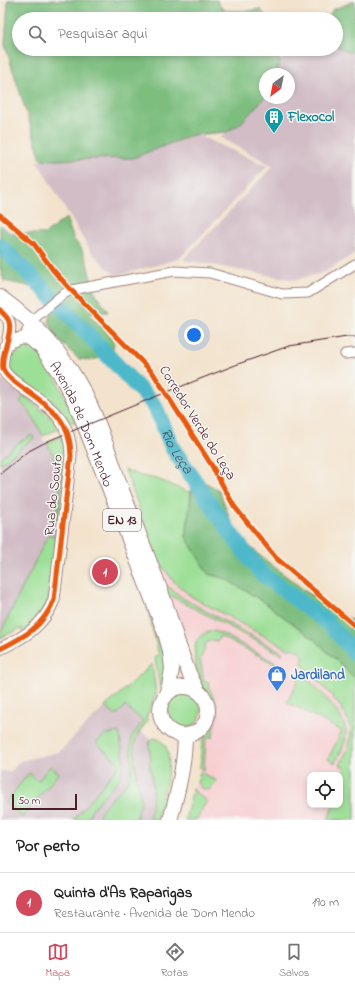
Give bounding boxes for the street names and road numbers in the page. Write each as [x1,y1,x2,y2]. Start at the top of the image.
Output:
street label: Avenida de Dom Mendo [44,357,118,490]
street label: Corredor Verde do Leça [153,362,241,484]
street label: Rua do Souto [39,453,69,537]
road number: EN 13 [103,509,141,531]

